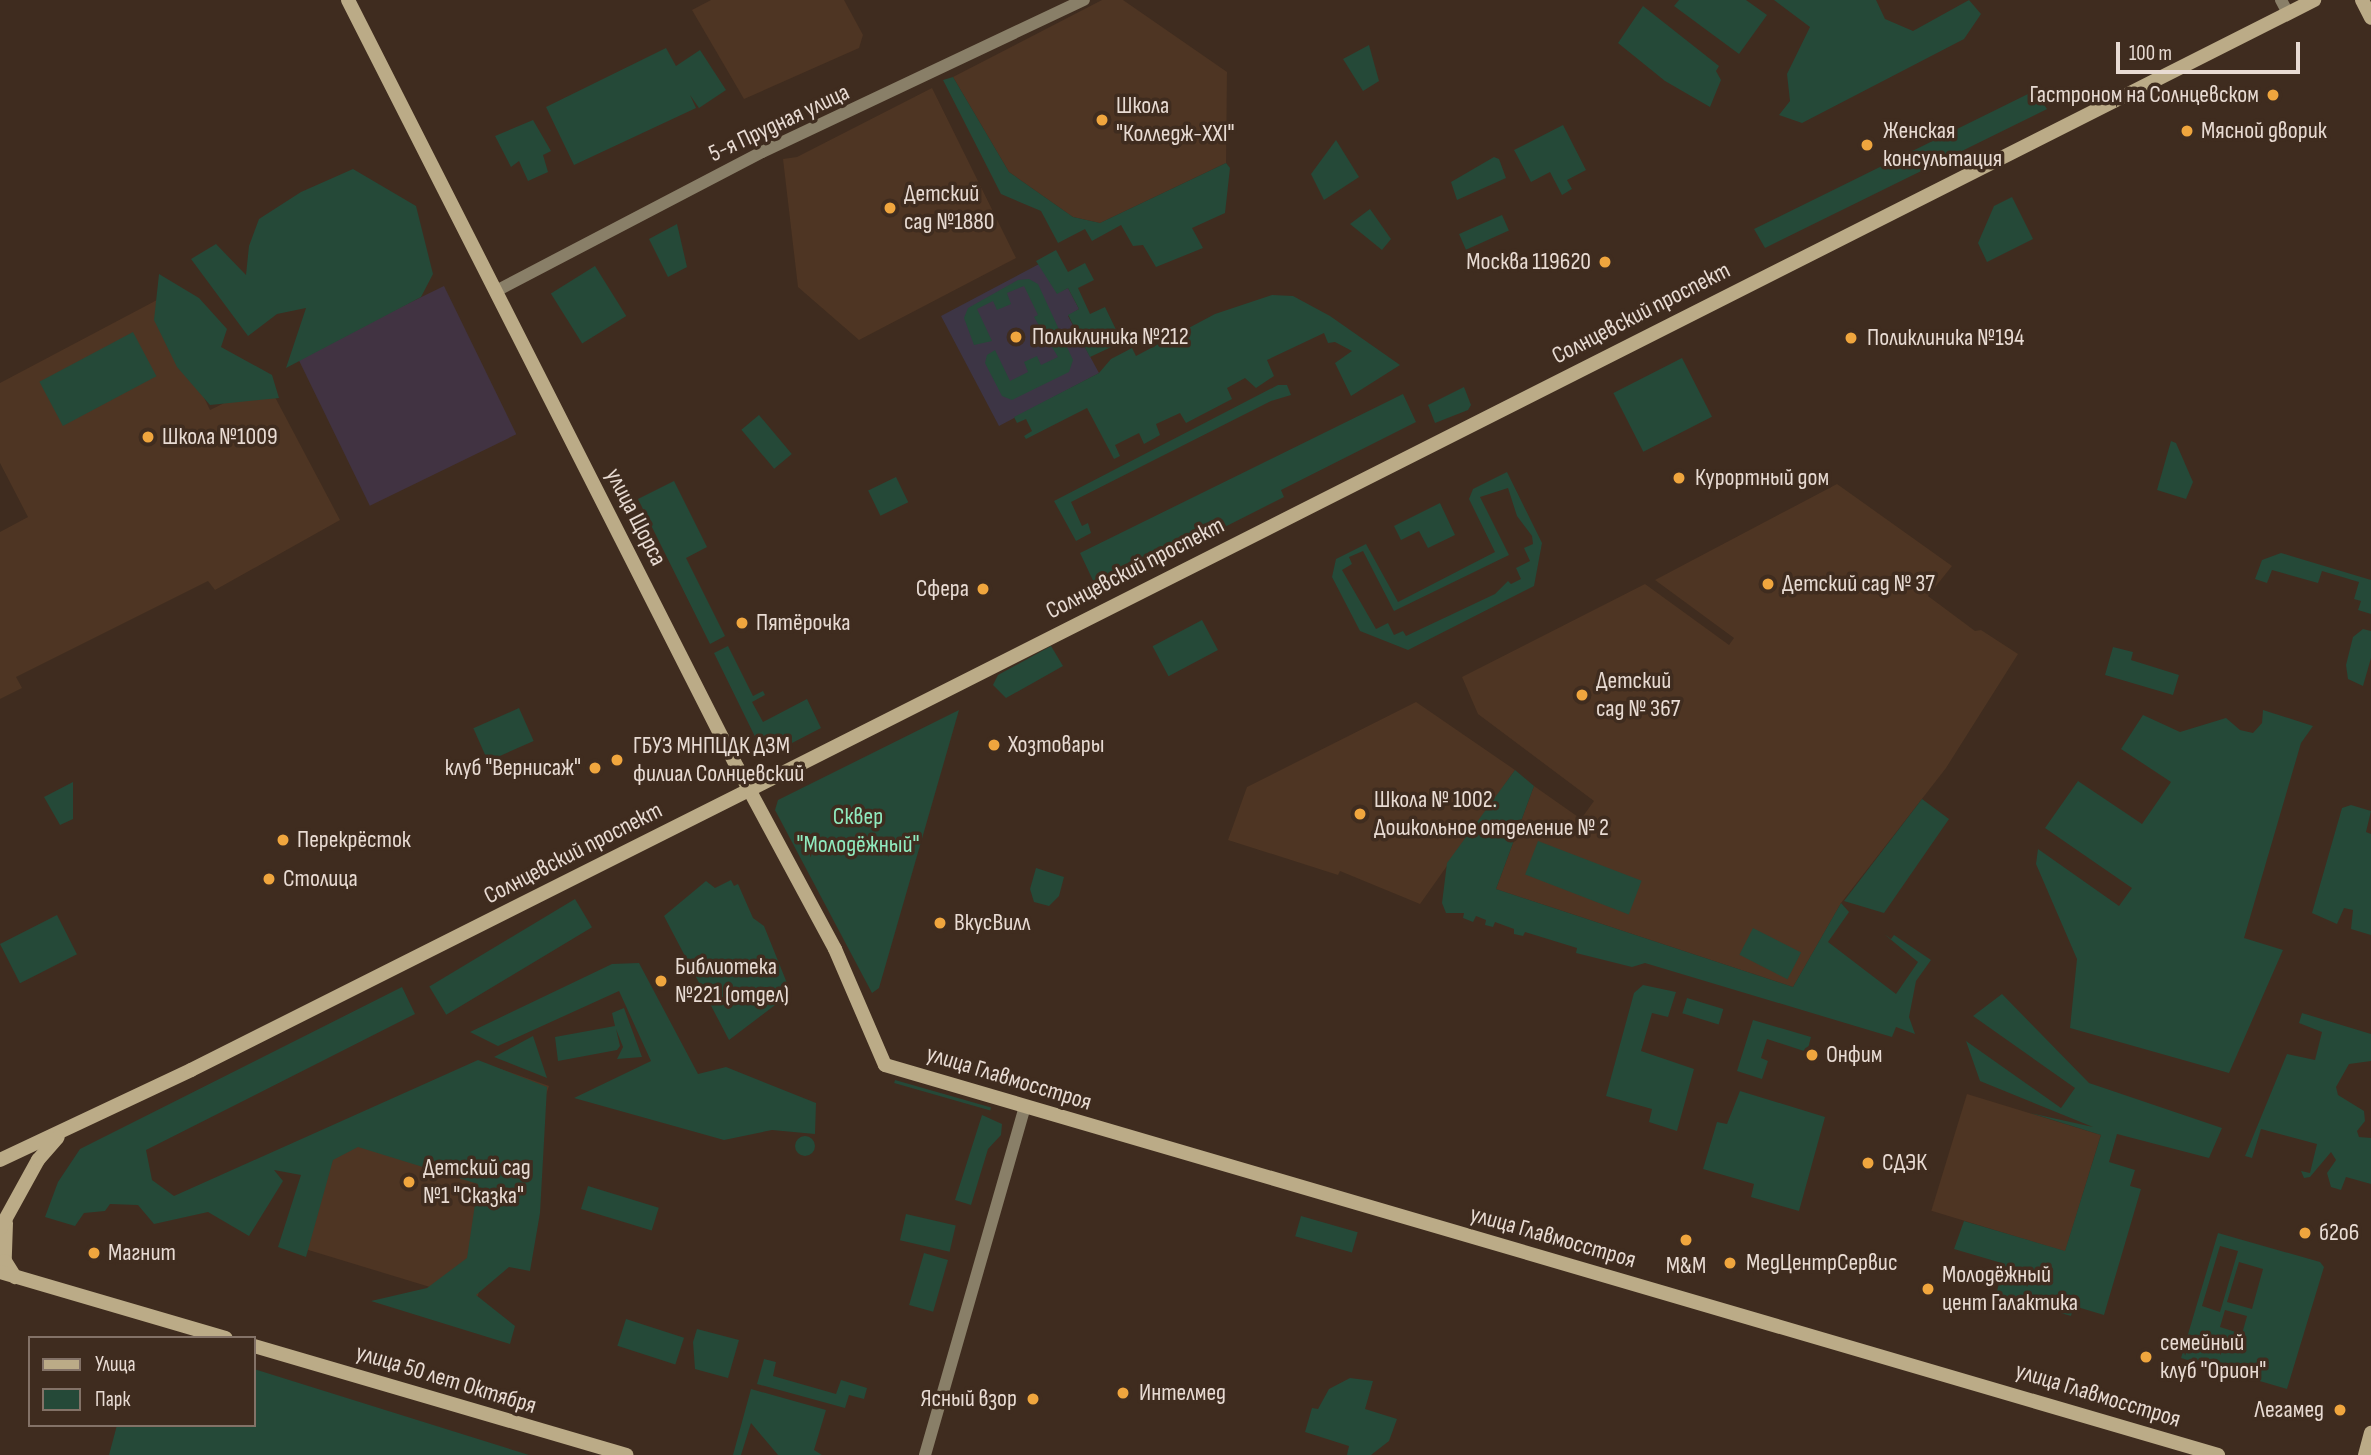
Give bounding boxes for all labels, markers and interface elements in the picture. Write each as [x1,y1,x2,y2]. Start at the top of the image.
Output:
scale bar [2119,28,2303,72]
text: 100 m [2129,41,2172,66]
street label: 5-я Прудная улица [704,78,854,168]
place label: Гастроном на Солнцевском [2030,81,2259,109]
marker: Гастроном на Солнцевском [2265,87,2281,103]
place label: Школа "Колледж-XXI" [1116,92,1235,148]
marker: Школа "Колледж-XXI" [1094,112,1110,128]
place label: Женская консультация [1883,117,2002,173]
place label: Мясной дворик [2201,117,2327,145]
marker: Мясной дворик [2179,123,2195,139]
marker: Женская консультация [1857,135,1877,155]
place label: Детский сад №1880 [904,180,994,236]
marker: Детский сад №1880 [882,200,898,216]
place label: Москва 119620 [1466,248,1591,276]
marker: Москва 119620 [1597,254,1613,270]
street label: Солнцевский проспект [1547,256,1735,370]
place label: Поликлиника №212 [1032,323,1189,351]
place label: Поликлиника №194 [1867,324,2024,352]
marker: Поликлиника №212 [1006,327,1026,347]
marker: Поликлиника №194 [1841,328,1861,348]
place label: Школа №1009 [162,423,278,451]
marker: Школа №1009 [140,429,156,445]
street label: улица Щорса [599,463,673,571]
place label: Курортный дом [1695,464,1829,492]
marker: Курортный дом [1669,468,1689,488]
street label: Солнцевский проспект [1041,511,1229,625]
place label: Детский сад № 37 [1782,570,1935,598]
place label: Сфера [916,575,969,603]
marker: Детский сад № 37 [1760,576,1776,592]
marker: Сфера [975,581,991,597]
place label: Пятёрочка [756,609,850,637]
marker: Пятёрочка [734,615,750,631]
place label: Детский сад № 367 [1596,667,1680,723]
marker: Детский сад № 367 [1574,687,1590,703]
place label: Хозтовары [1008,731,1104,759]
place label: ГБУЗ МНПЦДК ДЗМ филиал Солнцевский [633,732,804,788]
marker: Хозтовары [986,737,1002,753]
marker: ГБУЗ МНПЦДК ДЗМ филиал Солнцевский [607,750,627,770]
place label: клуб "Вернисаж" [445,754,581,782]
marker: клуб "Вернисаж" [587,760,603,776]
place label: Школа № 1002. Дошкольное отделение № 2 [1374,786,1609,842]
street label: Солнцевский проспект [479,796,667,910]
park label: Сквер "Молодёжный" [797,803,919,859]
marker: Школа № 1002. Дошкольное отделение № 2 [1352,806,1368,822]
place label: Перекрёсток [297,826,411,854]
marker: Перекрёсток [275,832,291,848]
place label: Столица [283,865,358,893]
marker: Столица [261,871,277,887]
place label: ВкусВилл [954,909,1030,937]
marker: ВкусВилл [932,915,948,931]
place label: Библиотека №221 (отдел) [675,953,789,1009]
marker: Библиотека №221 (отдел) [653,973,669,989]
street label: улица Главмосстроя [923,1039,1095,1117]
place label: Онфим [1826,1041,1883,1069]
marker: Онфим [1804,1047,1820,1063]
place label: СДЭК [1882,1149,1927,1177]
place label: Детский сад №1 "Сказка" [423,1154,531,1210]
marker: СДЭК [1860,1155,1876,1171]
marker: Детский сад №1 "Сказка" [401,1174,417,1190]
street label: улица Главмосстроя [1467,1200,1639,1274]
place label: б2о6 [2319,1219,2359,1247]
marker: б2о6 [2297,1225,2313,1241]
marker: M&M [1678,1232,1694,1248]
place label: Магнит [108,1239,176,1267]
marker: Магнит [86,1245,102,1261]
place label: МедЦентрСервис [1746,1249,1897,1277]
place label: M&M [1666,1252,1706,1280]
marker: МедЦентрСервис [1720,1253,1740,1273]
place label: Молодёжный цент Галактика [1942,1261,2078,1317]
marker: Молодёжный цент Галактика [1920,1281,1936,1297]
place label: семейный клуб "Орион" [2160,1329,2266,1385]
legend [28,1336,256,1427]
street label: улица 50 лет Октября [352,1338,540,1420]
marker: семейный клуб "Орион" [2138,1349,2154,1365]
text: Улица [95,1352,136,1377]
street label: улица Главмосстроя [2012,1356,2184,1434]
place label: Интелмед [1139,1379,1226,1407]
marker: Интелмед [1113,1383,1133,1403]
place label: Ясный взор [921,1385,1017,1413]
text: Парк [95,1387,130,1412]
marker: Ясный взор [1023,1389,1043,1409]
place label: Легамед [2254,1396,2324,1424]
marker: Легамед [2330,1400,2350,1420]

